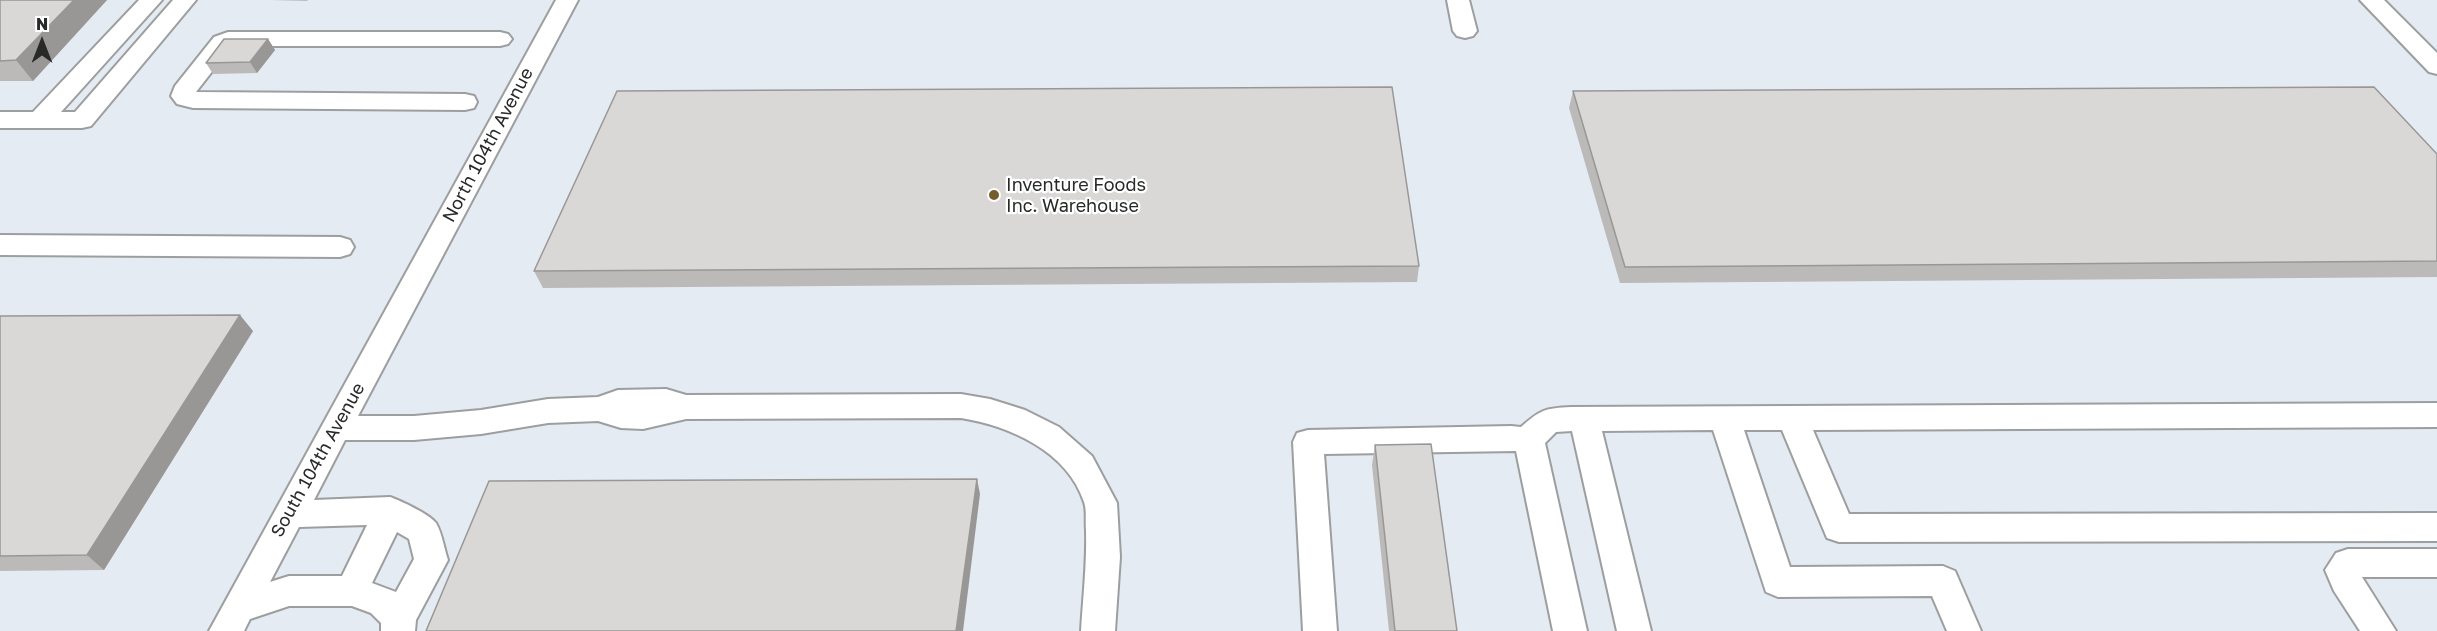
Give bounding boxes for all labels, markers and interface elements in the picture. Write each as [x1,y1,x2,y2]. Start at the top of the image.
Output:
north arrow [12,12,72,72]
text: N [36,14,48,34]
street label: North 104th Avenue [438,64,538,226]
place label: Inventure Foods Inc. Warehouse [1006,174,1146,216]
marker: Inventure Foods Inc. Warehouse [987,188,1001,202]
street label: South 104th Avenue [267,379,369,541]

